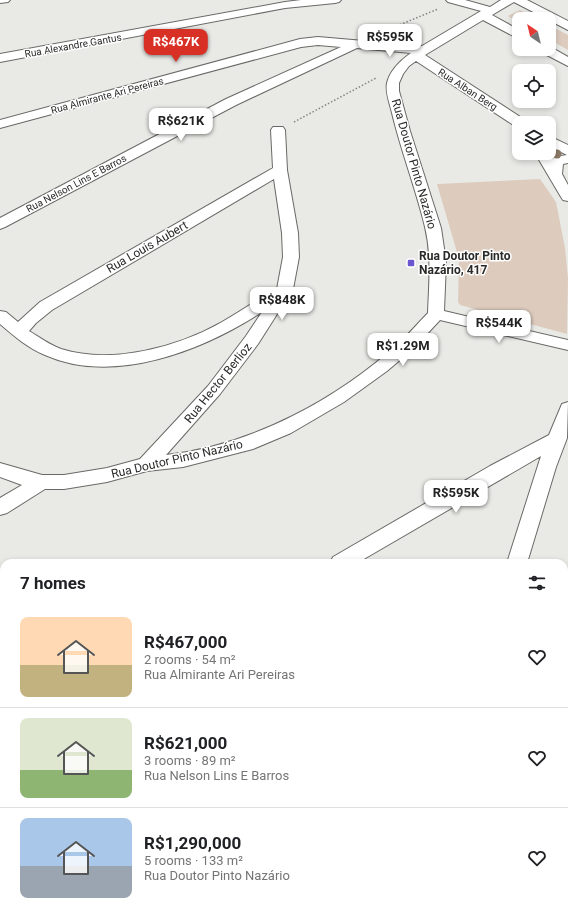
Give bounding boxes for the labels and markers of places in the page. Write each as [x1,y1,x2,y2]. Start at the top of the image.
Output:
pin: R$595K [357,24,423,58]
pin: R$467K [143,29,209,63]
pin: R$621K [148,108,214,142]
place label: Rua Doutor Pinto Nazário, 417 [419,249,511,277]
marker: Rua Doutor Pinto Nazário, 417 [406,258,416,268]
pin: R$848K [249,287,315,321]
pin: R$544K [466,310,532,344]
pin: R$1.29M [366,333,440,367]
pin: R$595K [423,480,489,514]

